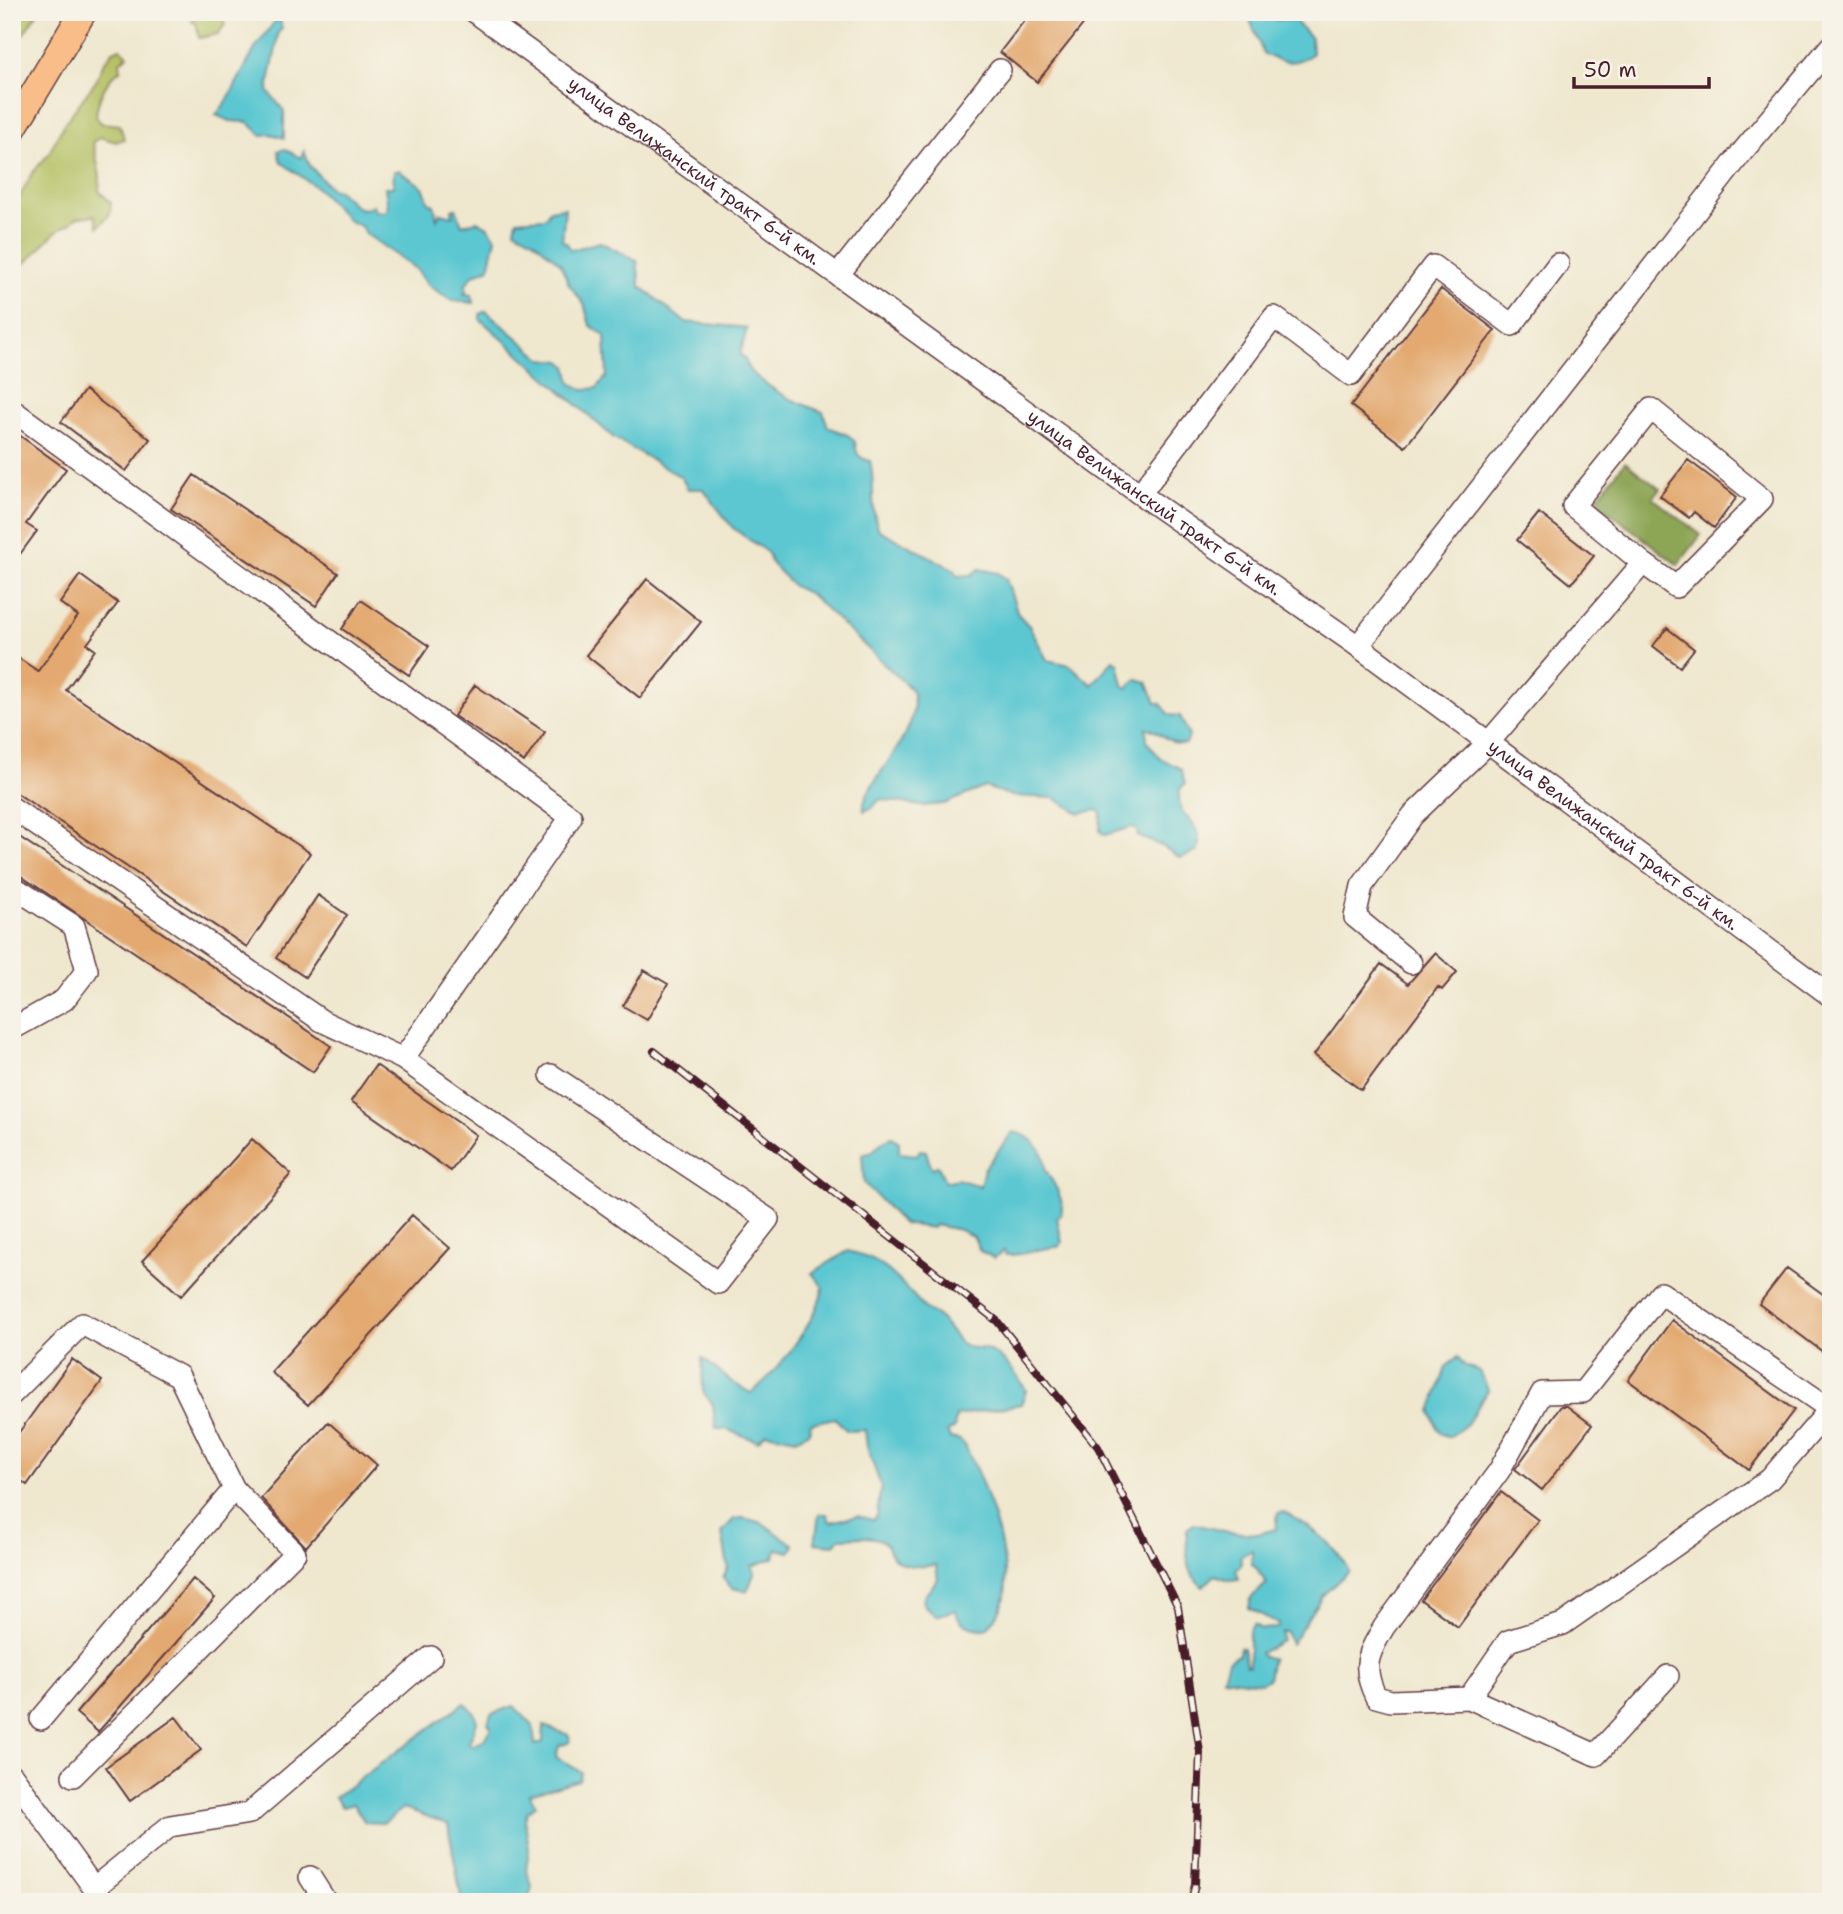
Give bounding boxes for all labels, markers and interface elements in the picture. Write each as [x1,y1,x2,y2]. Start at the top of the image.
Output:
scale bar [1574,46,1708,90]
text: 50 m [1584,56,1637,84]
street label: улица Велижанский тракт 6-й км. [563,71,826,271]
street label: улица Велижанский тракт 6-й км. [1022,404,1286,601]
street label: улица Велижанский тракт 6-й км. [1483,734,1744,936]

